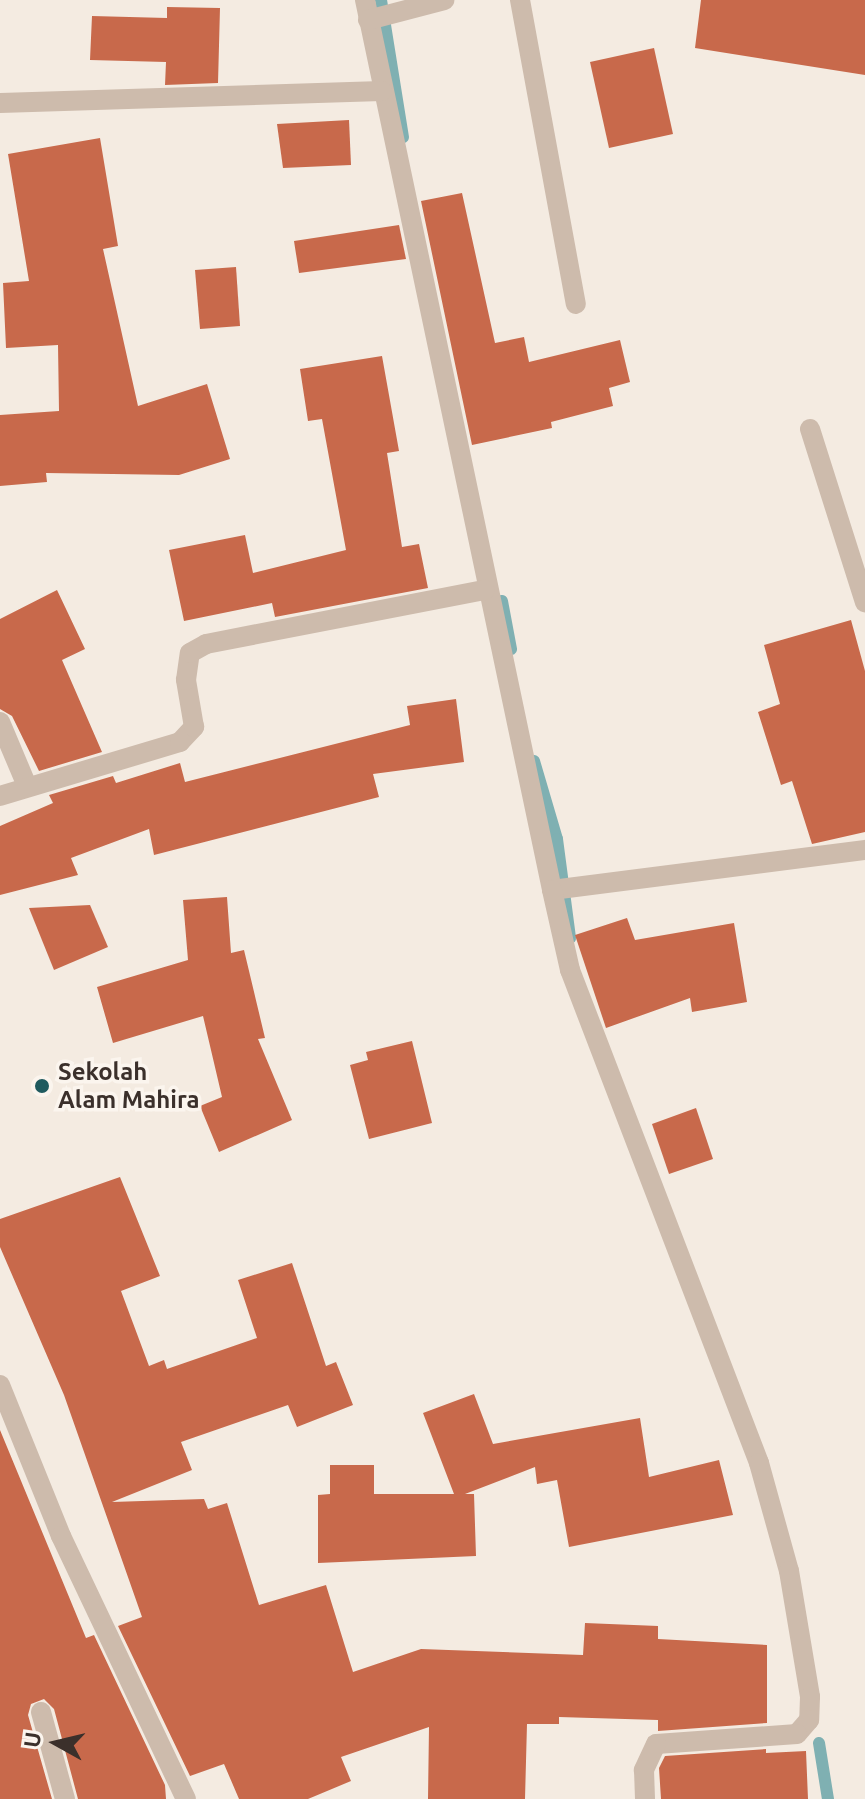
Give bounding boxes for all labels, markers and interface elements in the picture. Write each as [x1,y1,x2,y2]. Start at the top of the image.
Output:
place label: Sekolah Alam Mahira [58,1058,200,1114]
marker: Sekolah Alam Mahira [33,1077,51,1095]
north arrow [16,1703,96,1783]
text: U [18,1730,45,1749]

